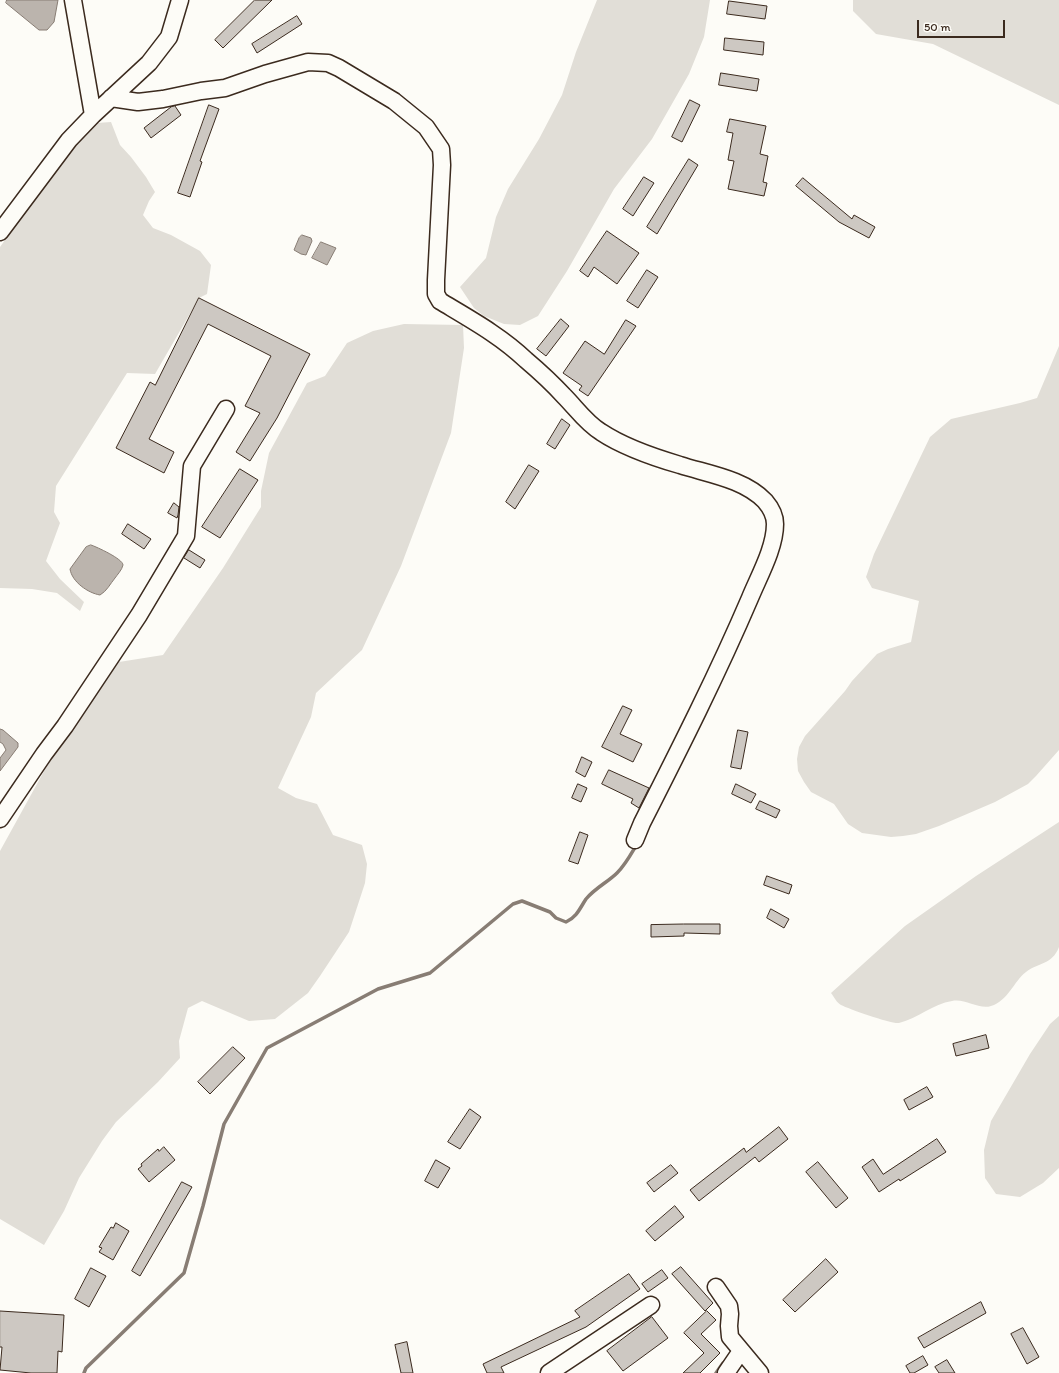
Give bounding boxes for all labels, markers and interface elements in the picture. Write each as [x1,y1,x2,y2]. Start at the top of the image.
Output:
scale bar [919,12,1007,38]
text: 50 m [924,20,950,34]

